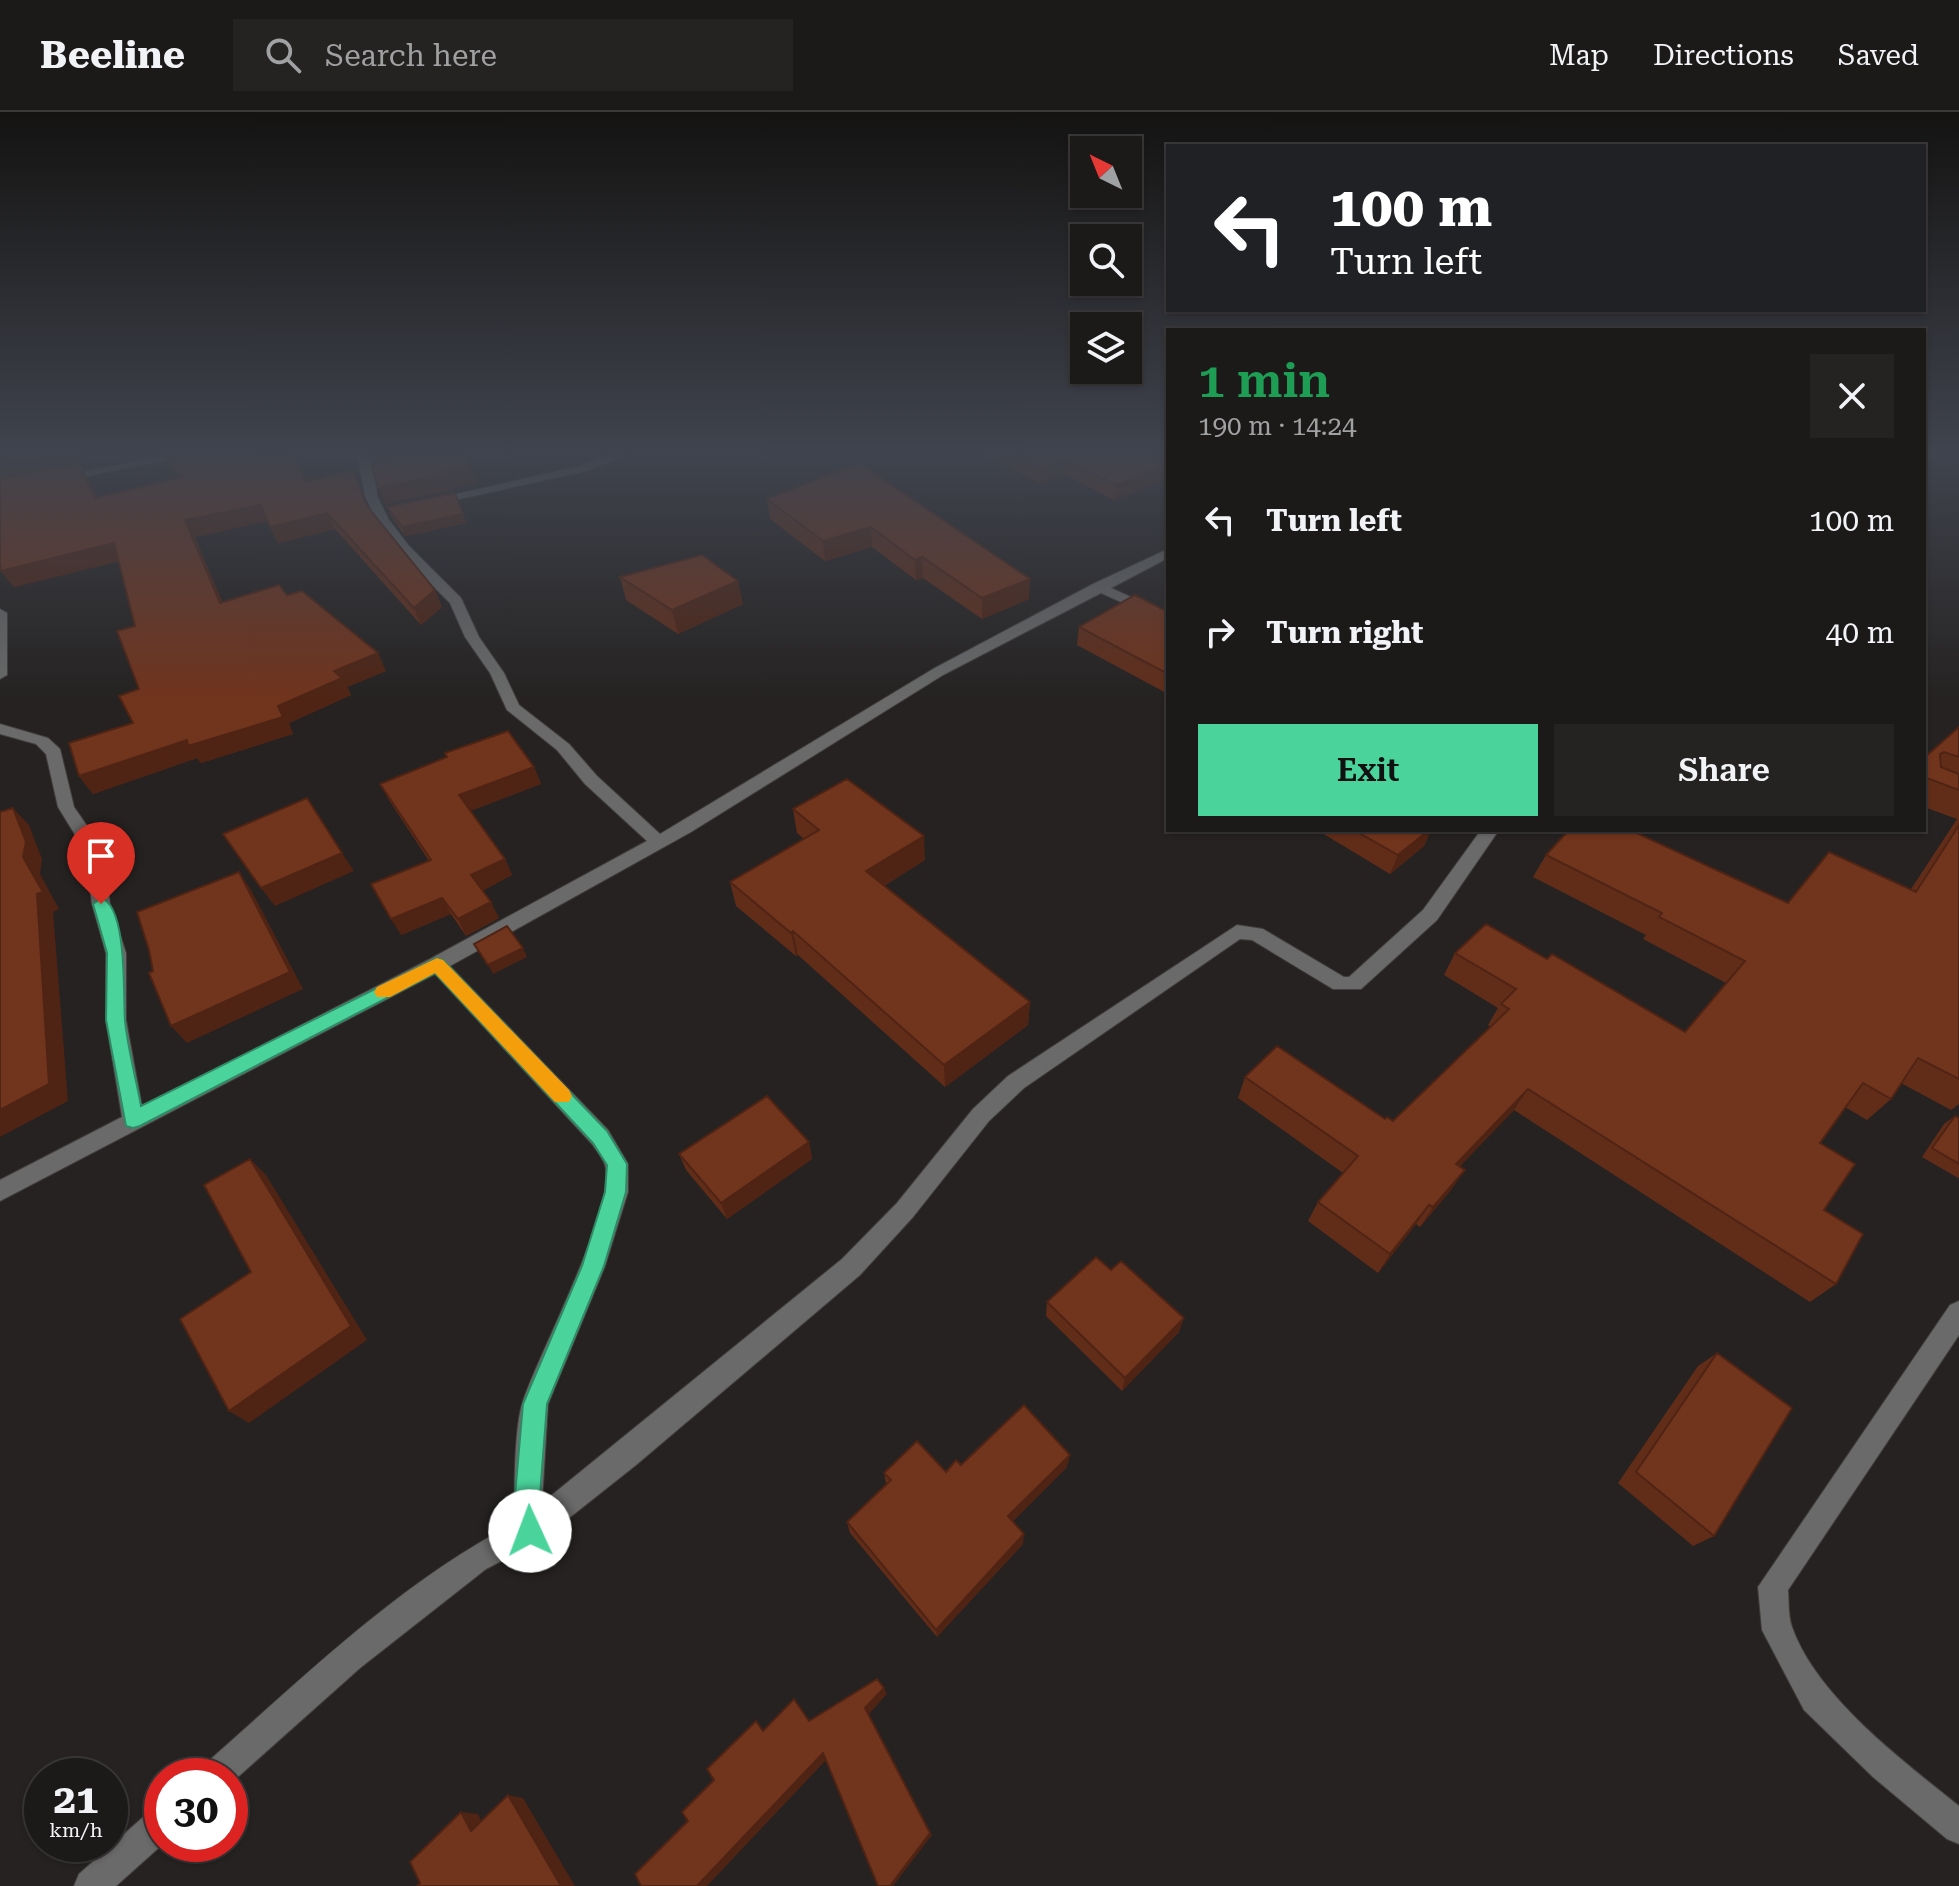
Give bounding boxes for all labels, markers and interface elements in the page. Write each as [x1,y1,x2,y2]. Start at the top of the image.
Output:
search box [233,19,793,91]
text: Beeline [40,33,185,77]
icon: search [261,33,305,77]
text: Search here [325,38,497,73]
text: Map [1549,39,1609,72]
text: Directions [1653,39,1794,72]
text: Saved [1838,39,1919,72]
north arrow [1070,136,1142,208]
map controls [1070,136,1142,384]
text: 100 m [1330,174,1492,240]
icon: left [1198,176,1302,280]
button: search [1070,224,1142,296]
text: Turn left [1330,241,1482,283]
button: layers [1070,312,1142,384]
text: 1 min [1198,353,1330,409]
button: close [1810,354,1894,438]
text: 190 m · 14:24 [1198,411,1357,441]
icon: left [1198,498,1242,542]
text: Turn left [1266,503,1402,538]
text: 100 m [1809,503,1894,538]
icon: right [1198,610,1242,654]
text: Turn right [1266,615,1423,650]
text: 40 m [1825,615,1894,650]
button: Exit [1198,724,1538,816]
button: Share [1554,724,1894,816]
pin [67,822,135,904]
icon: arrive [79,834,123,878]
position arrow [488,1489,572,1573]
speed limit sign: 30 [144,1758,248,1862]
text: 21 [54,1776,98,1823]
text: km/h [49,1818,103,1842]

